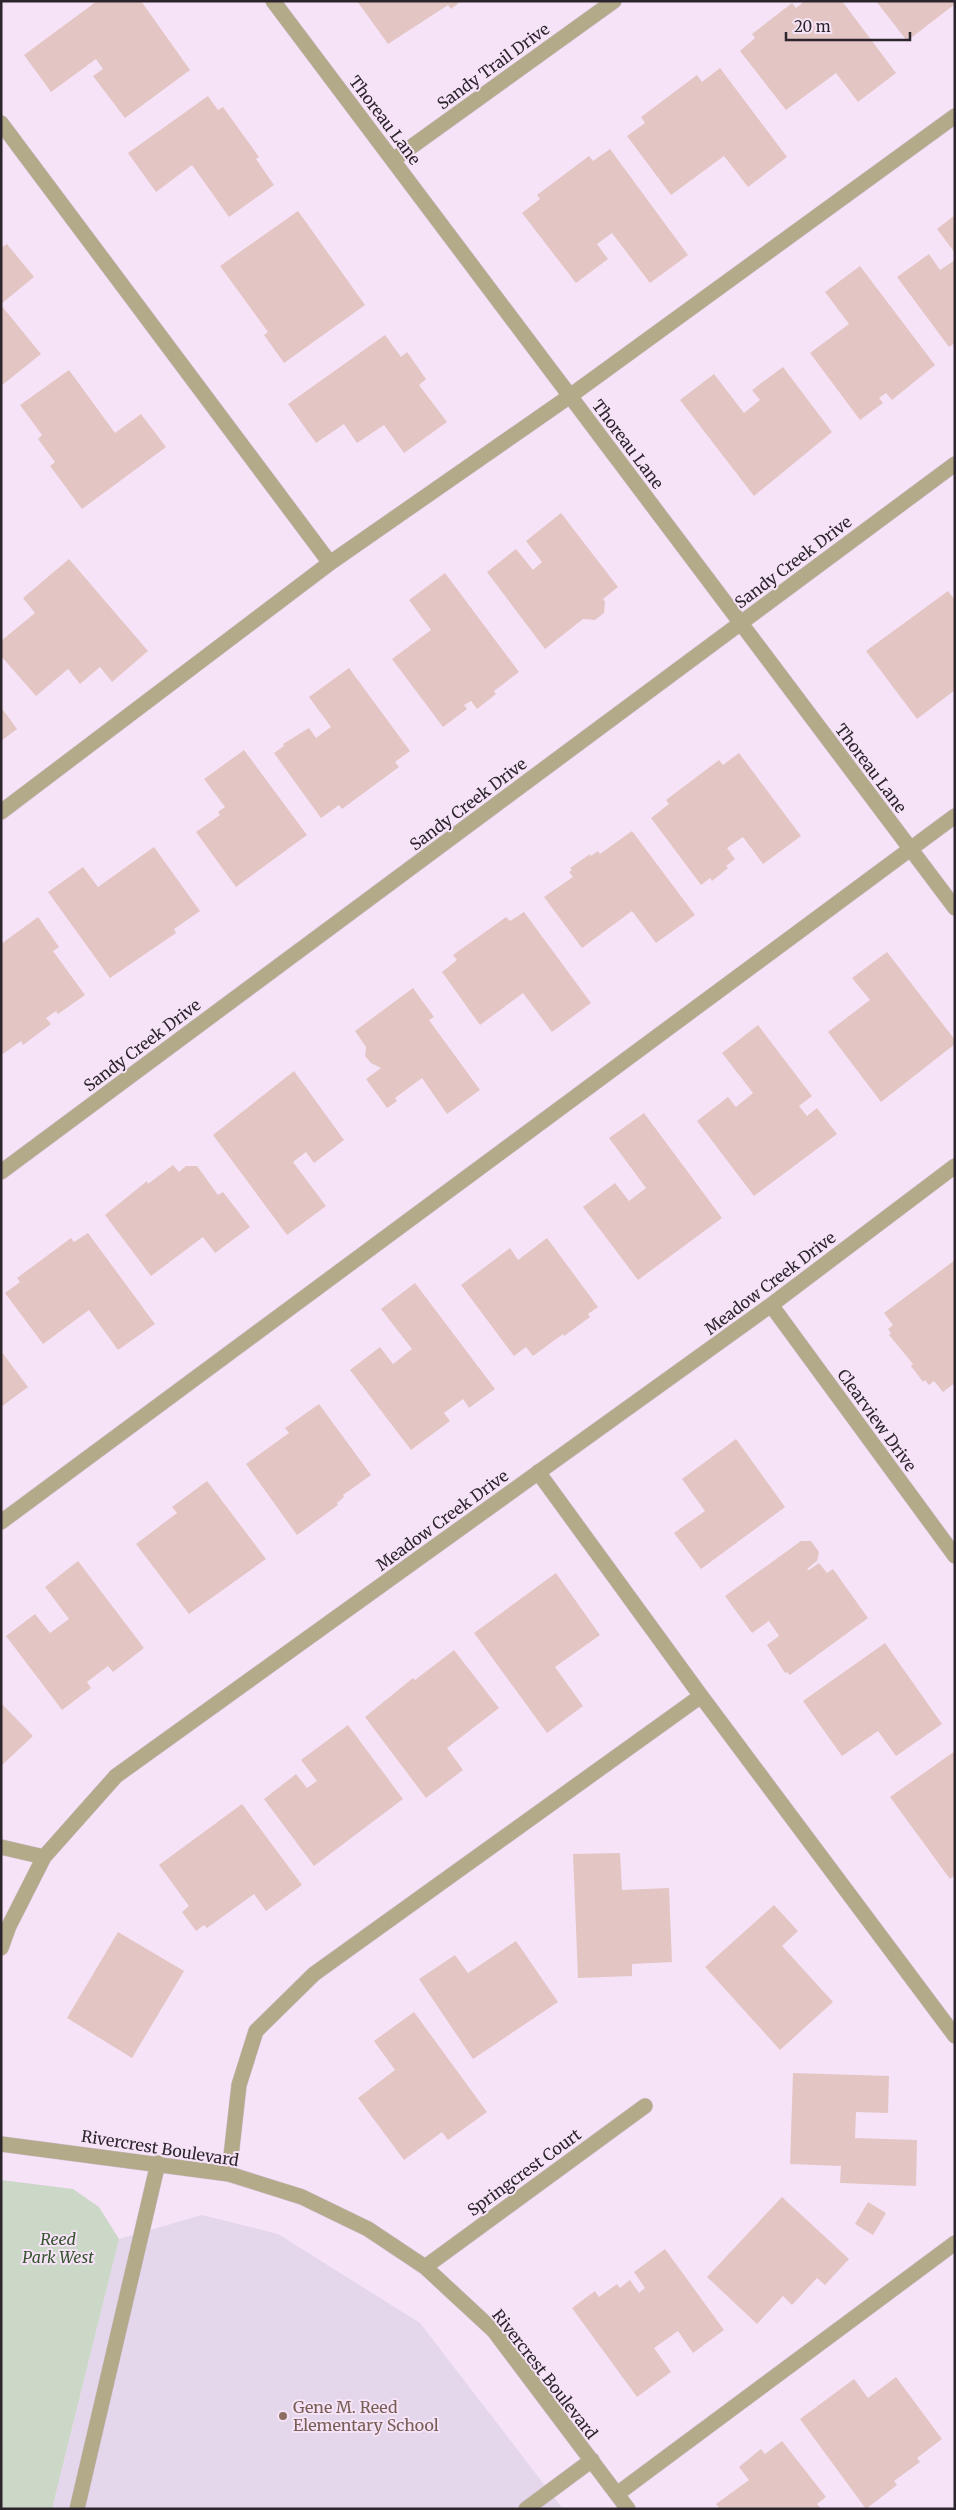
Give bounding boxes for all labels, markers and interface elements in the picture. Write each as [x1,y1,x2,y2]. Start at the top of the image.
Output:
scale bar [786,10,910,42]
text: 20 m [794,17,831,36]
street label: Sandy Trail Drive [433,19,553,113]
street label: Thoreau Lane [345,72,425,168]
street label: Thoreau Lane [588,396,668,492]
street label: Sandy Creek Drive [731,512,855,612]
street label: Thoreau Lane [831,720,911,816]
street label: Sandy Creek Drive [406,754,530,854]
street label: Sandy Creek Drive [80,995,204,1095]
street label: Meadow Creek Drive [701,1227,839,1339]
street label: Clearview Drive [833,1365,921,1475]
street label: Meadow Creek Drive [372,1465,512,1575]
street label: Springcrest Court [463,2124,585,2220]
street label: Rivercrest Boulevard [80,2126,241,2170]
park label: Reed Park West [22,2229,94,2267]
street label: Rivercrest Boulevard [488,2305,602,2443]
place label: Gene M. Reed Elementary School [293,2397,439,2435]
marker: Gene M. Reed Elementary School [277,2410,289,2422]

